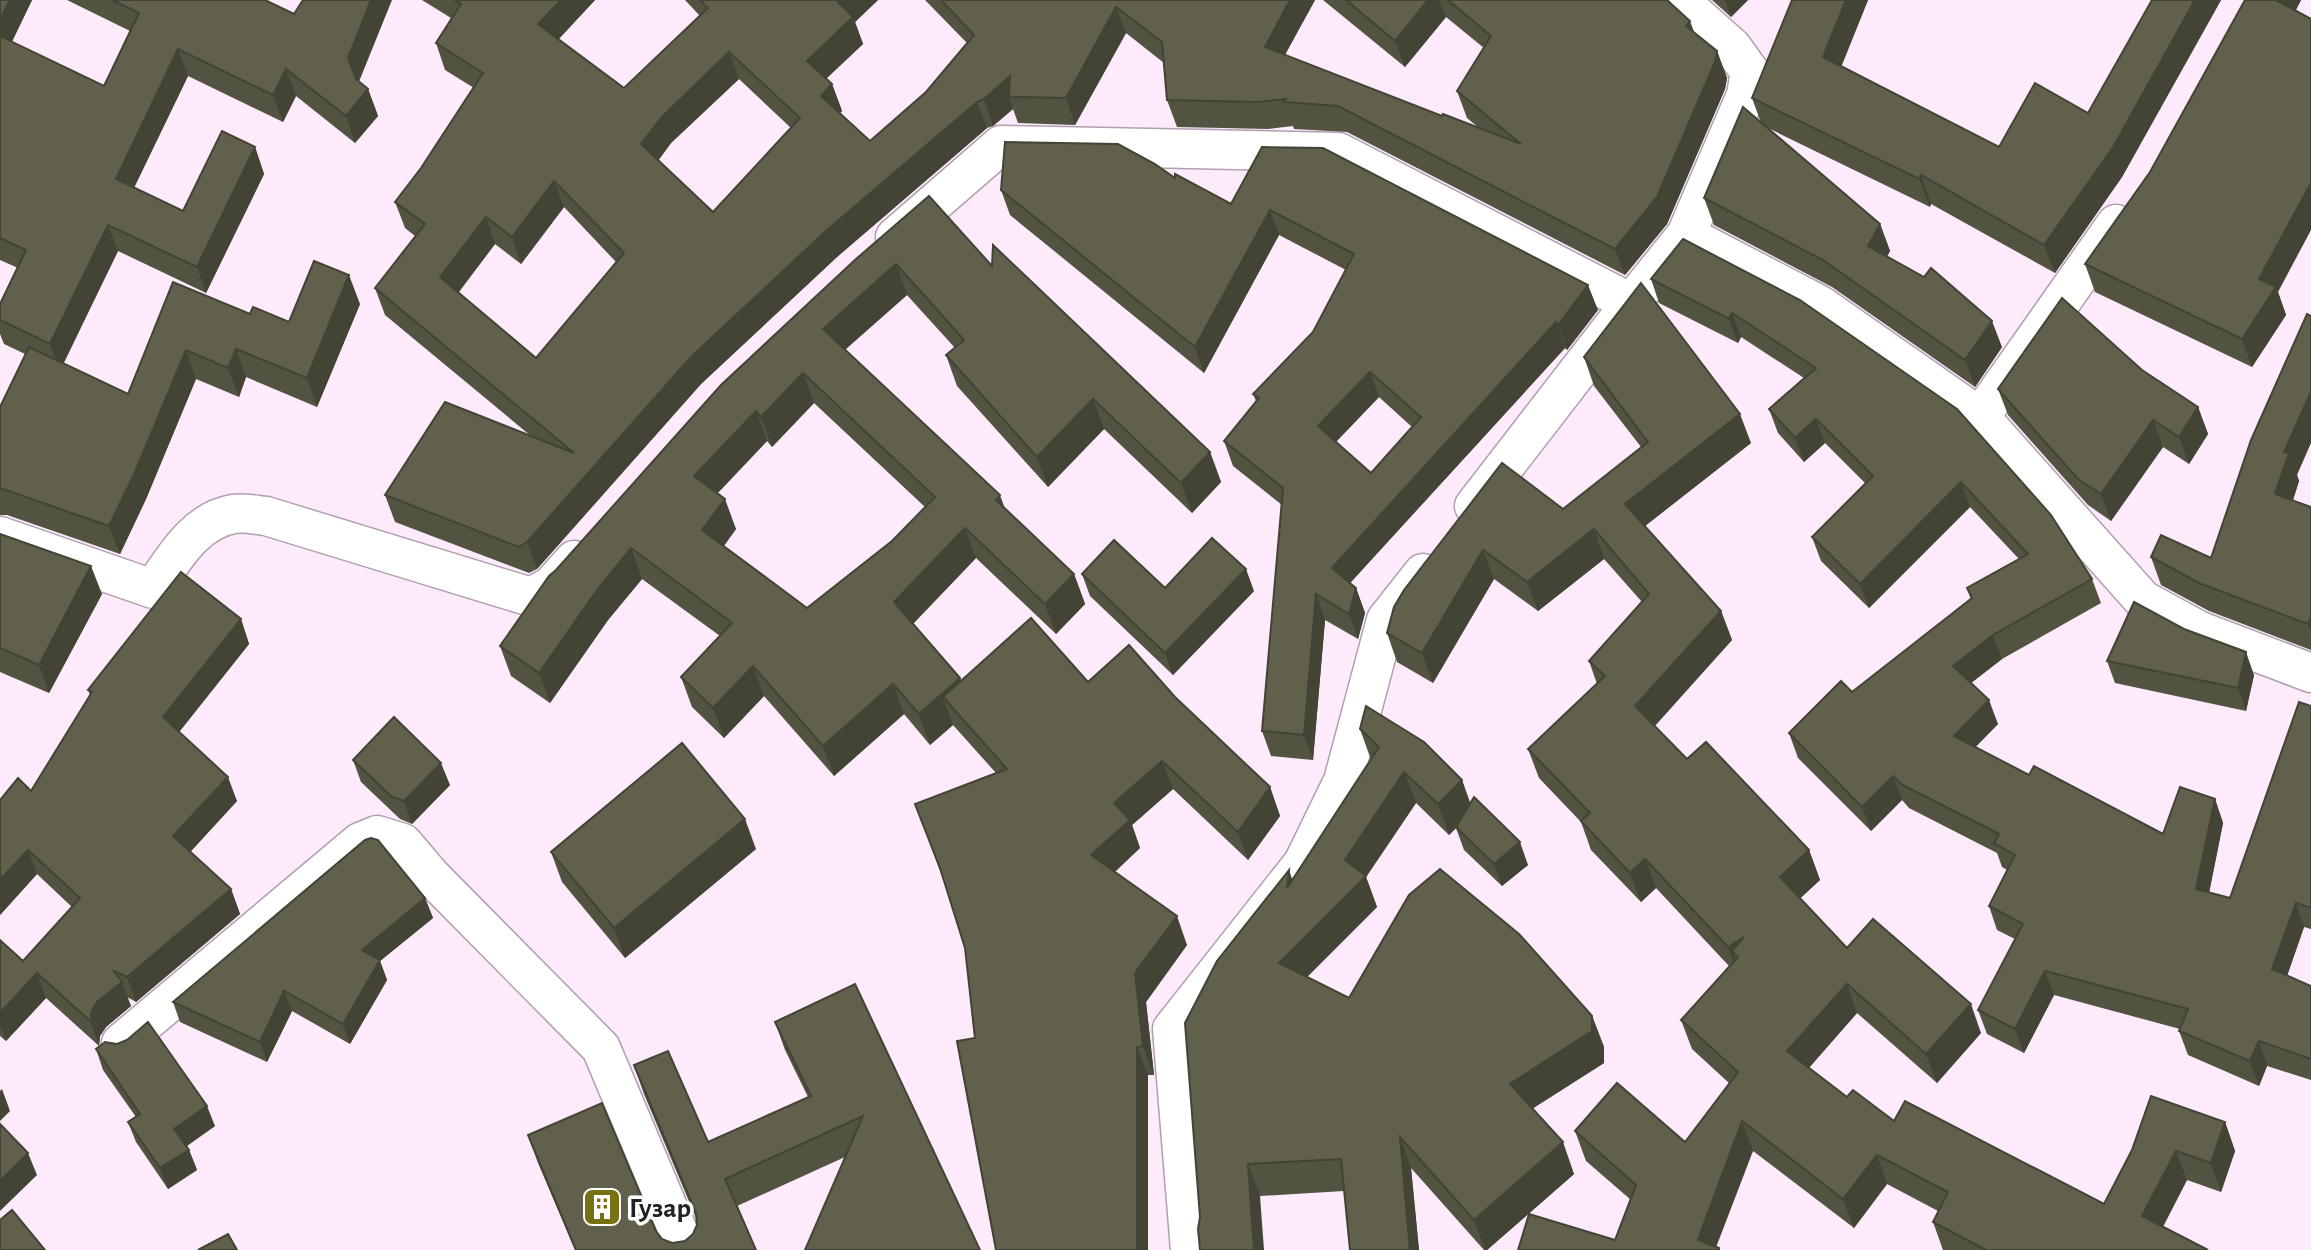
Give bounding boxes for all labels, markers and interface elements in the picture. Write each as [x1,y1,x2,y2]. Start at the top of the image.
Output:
building icon: Гузар [581,1186,623,1228]
place label: Гузар [629,1195,691,1223]

